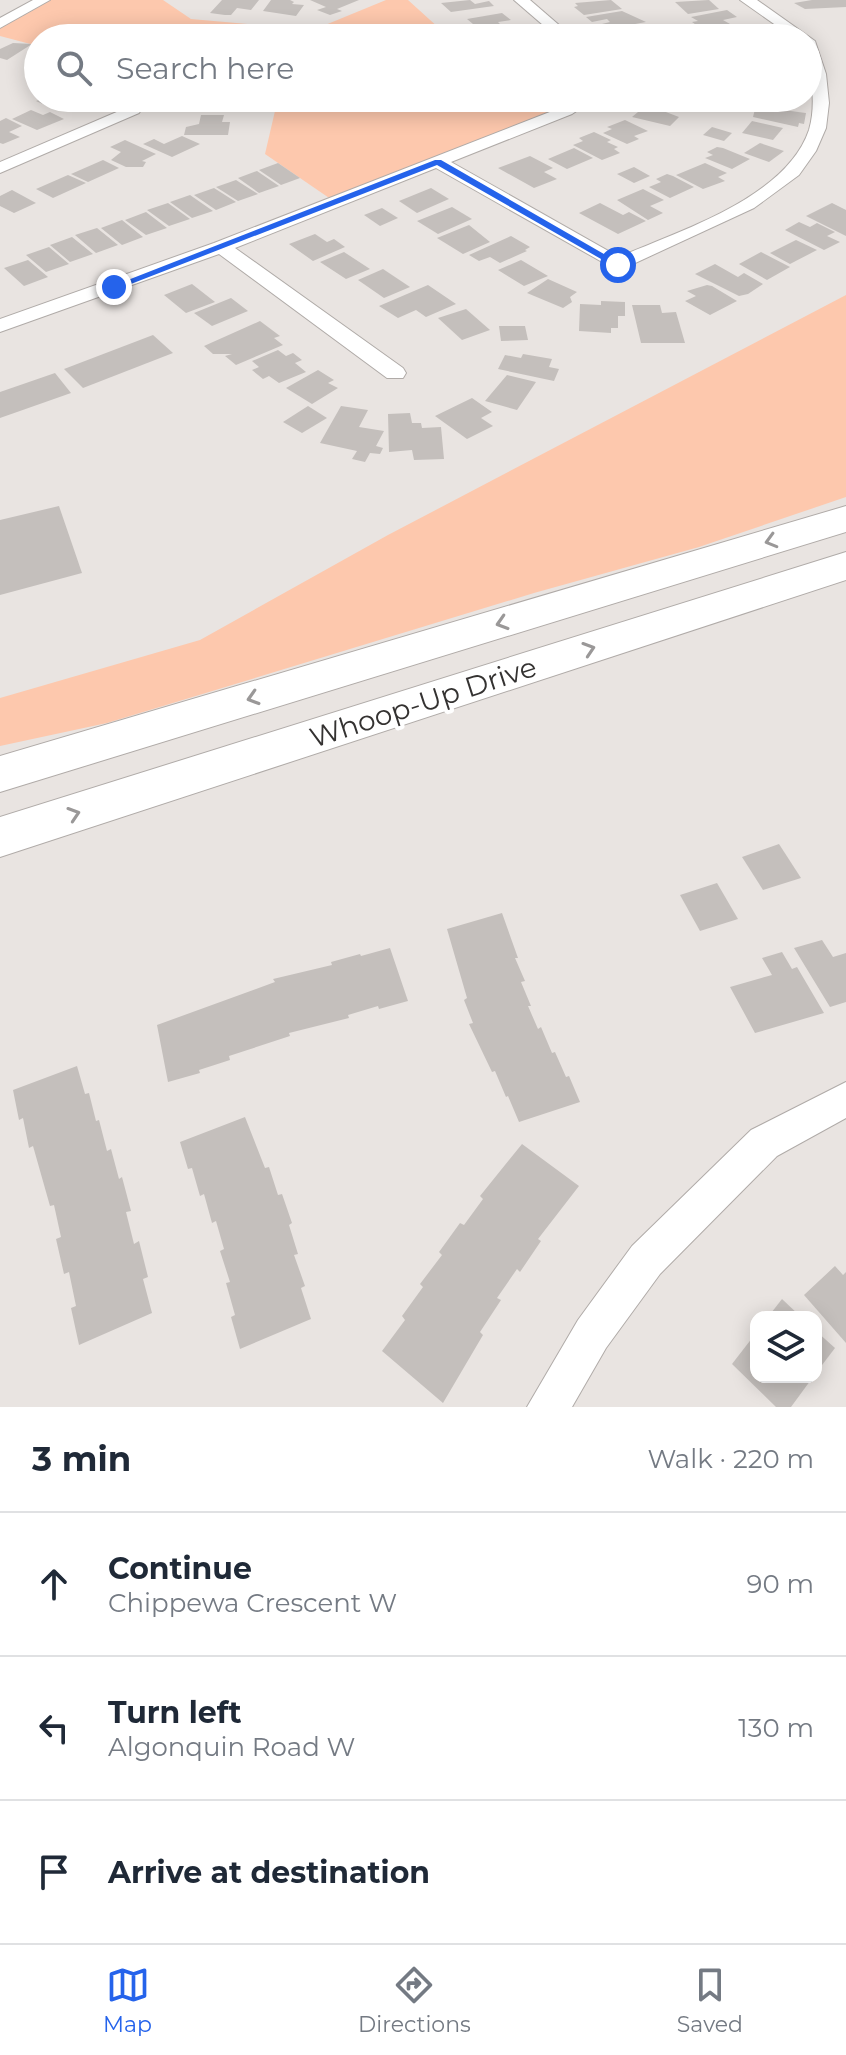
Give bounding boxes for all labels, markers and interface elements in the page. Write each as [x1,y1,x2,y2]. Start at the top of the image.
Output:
search box [24,24,822,112]
icon: search [52,46,96,90]
text: Search here [116,50,294,87]
route start [600,247,636,283]
route end [96,269,132,305]
one-way arrow [765,531,779,548]
one-way arrow [495,614,509,630]
one-way arrow [581,642,595,658]
street label: Whoop-Up Drive [305,649,541,755]
one-way arrow [246,689,260,705]
one-way arrow [67,807,81,823]
map controls [750,1311,822,1383]
button: layers [750,1311,822,1383]
text: 3 min [32,1438,131,1480]
text: Walk · 220 m [647,1443,814,1475]
text: Continue [108,1550,252,1587]
icon: ahead [32,1562,76,1606]
text: 90 m [747,1568,814,1600]
text: Chippewa Crescent W [108,1587,397,1619]
text: Turn left [108,1694,241,1731]
icon: left [32,1706,76,1750]
text: 130 m [738,1712,814,1744]
text: Algonquin Road W [108,1731,355,1763]
icon: arrive [32,1850,76,1894]
text: Arrive at destination [108,1854,430,1891]
tab: Map [103,1963,152,2038]
tab: Directions [358,1963,471,2038]
tab: Saved [677,1963,743,2038]

